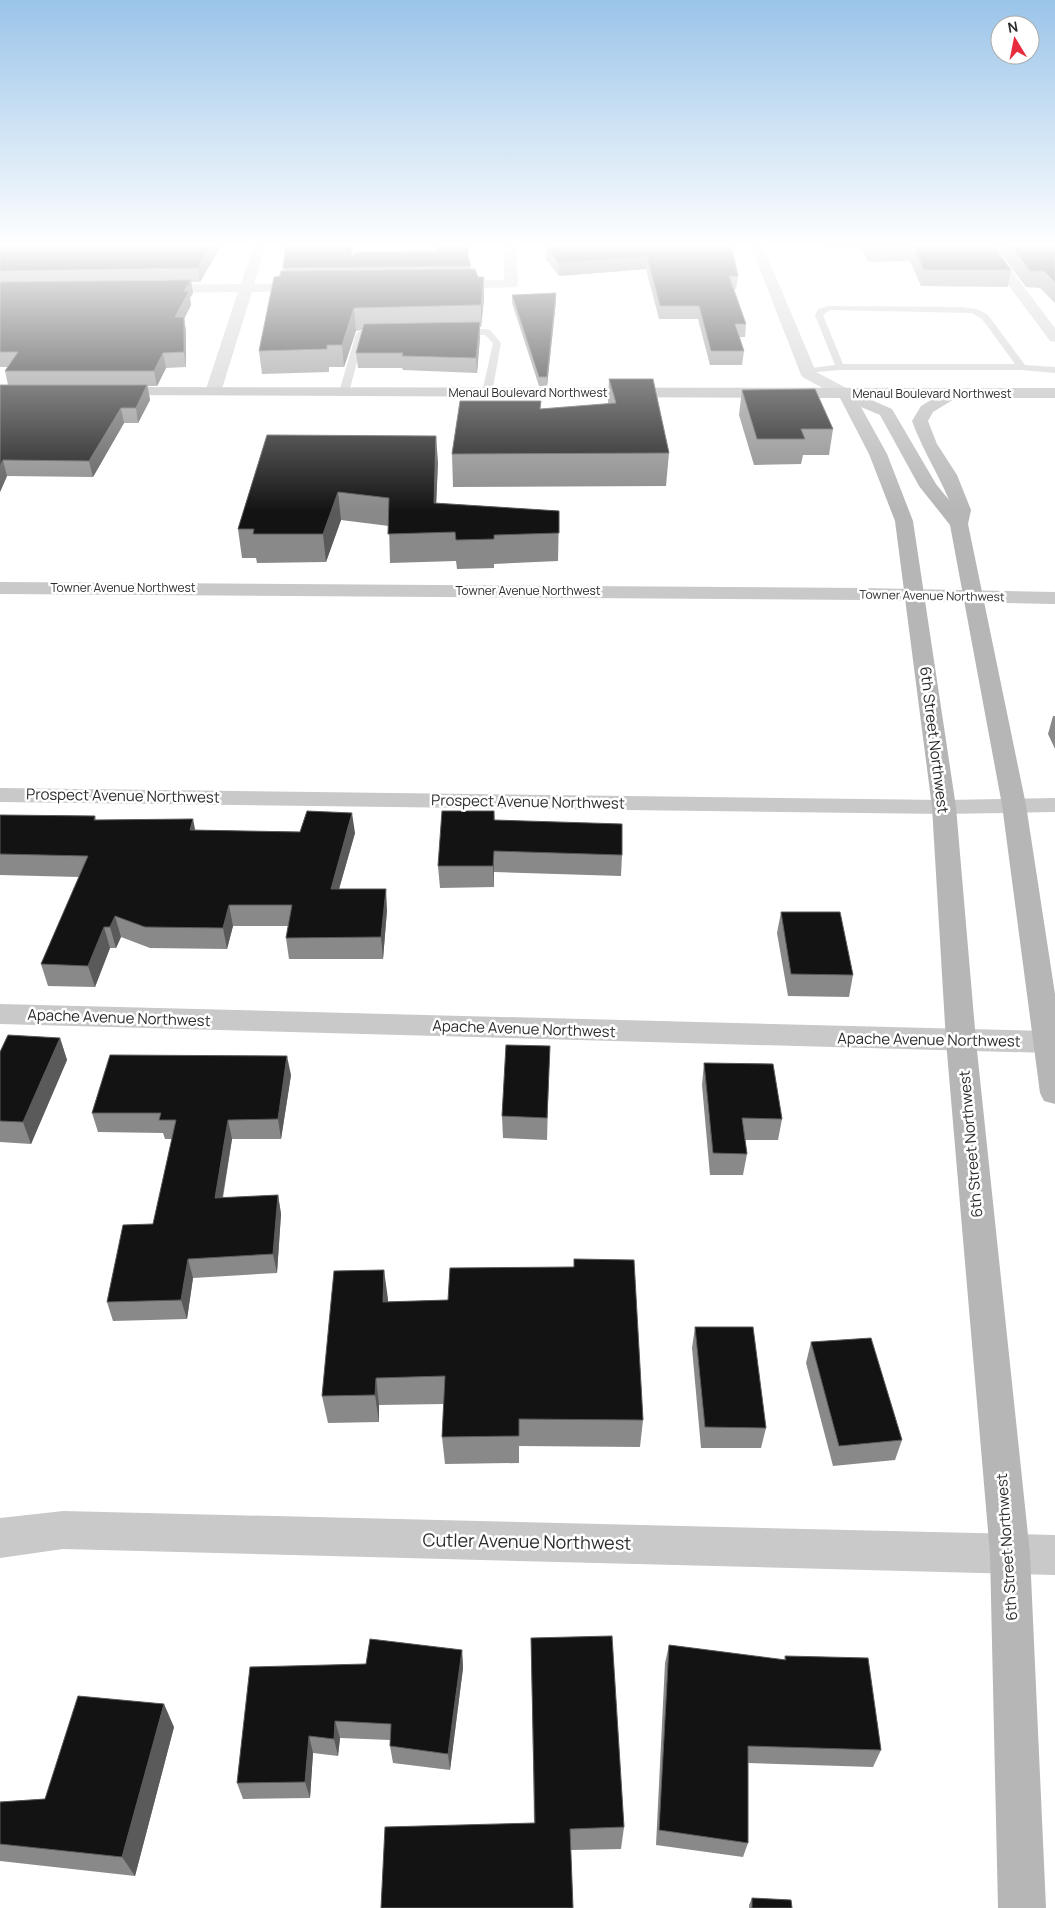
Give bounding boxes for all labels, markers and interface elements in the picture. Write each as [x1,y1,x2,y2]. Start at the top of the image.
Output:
north arrow [990,15,1040,65]
text: N [1006,16,1019,37]
street label: Menaul Boulevard Northwest [449,384,608,401]
street label: Menaul Boulevard Northwest [853,385,1012,402]
street label: Towner Avenue Northwest [50,579,196,596]
street label: Towner Avenue Northwest [455,582,601,599]
street label: Towner Avenue Northwest [859,586,1005,605]
street label: 6th Street Northwest [915,665,954,814]
street label: Prospect Avenue Northwest [26,783,220,808]
street label: Prospect Avenue Northwest [431,789,625,814]
street label: Apache Avenue Northwest [27,1004,211,1031]
street label: Apache Avenue Northwest [432,1015,616,1042]
street label: Apache Avenue Northwest [837,1027,1021,1052]
street label: 6th Street Northwest [954,1070,987,1218]
street label: 6th Street Northwest [991,1473,1022,1621]
street label: Cutler Avenue Northwest [422,1527,632,1555]

